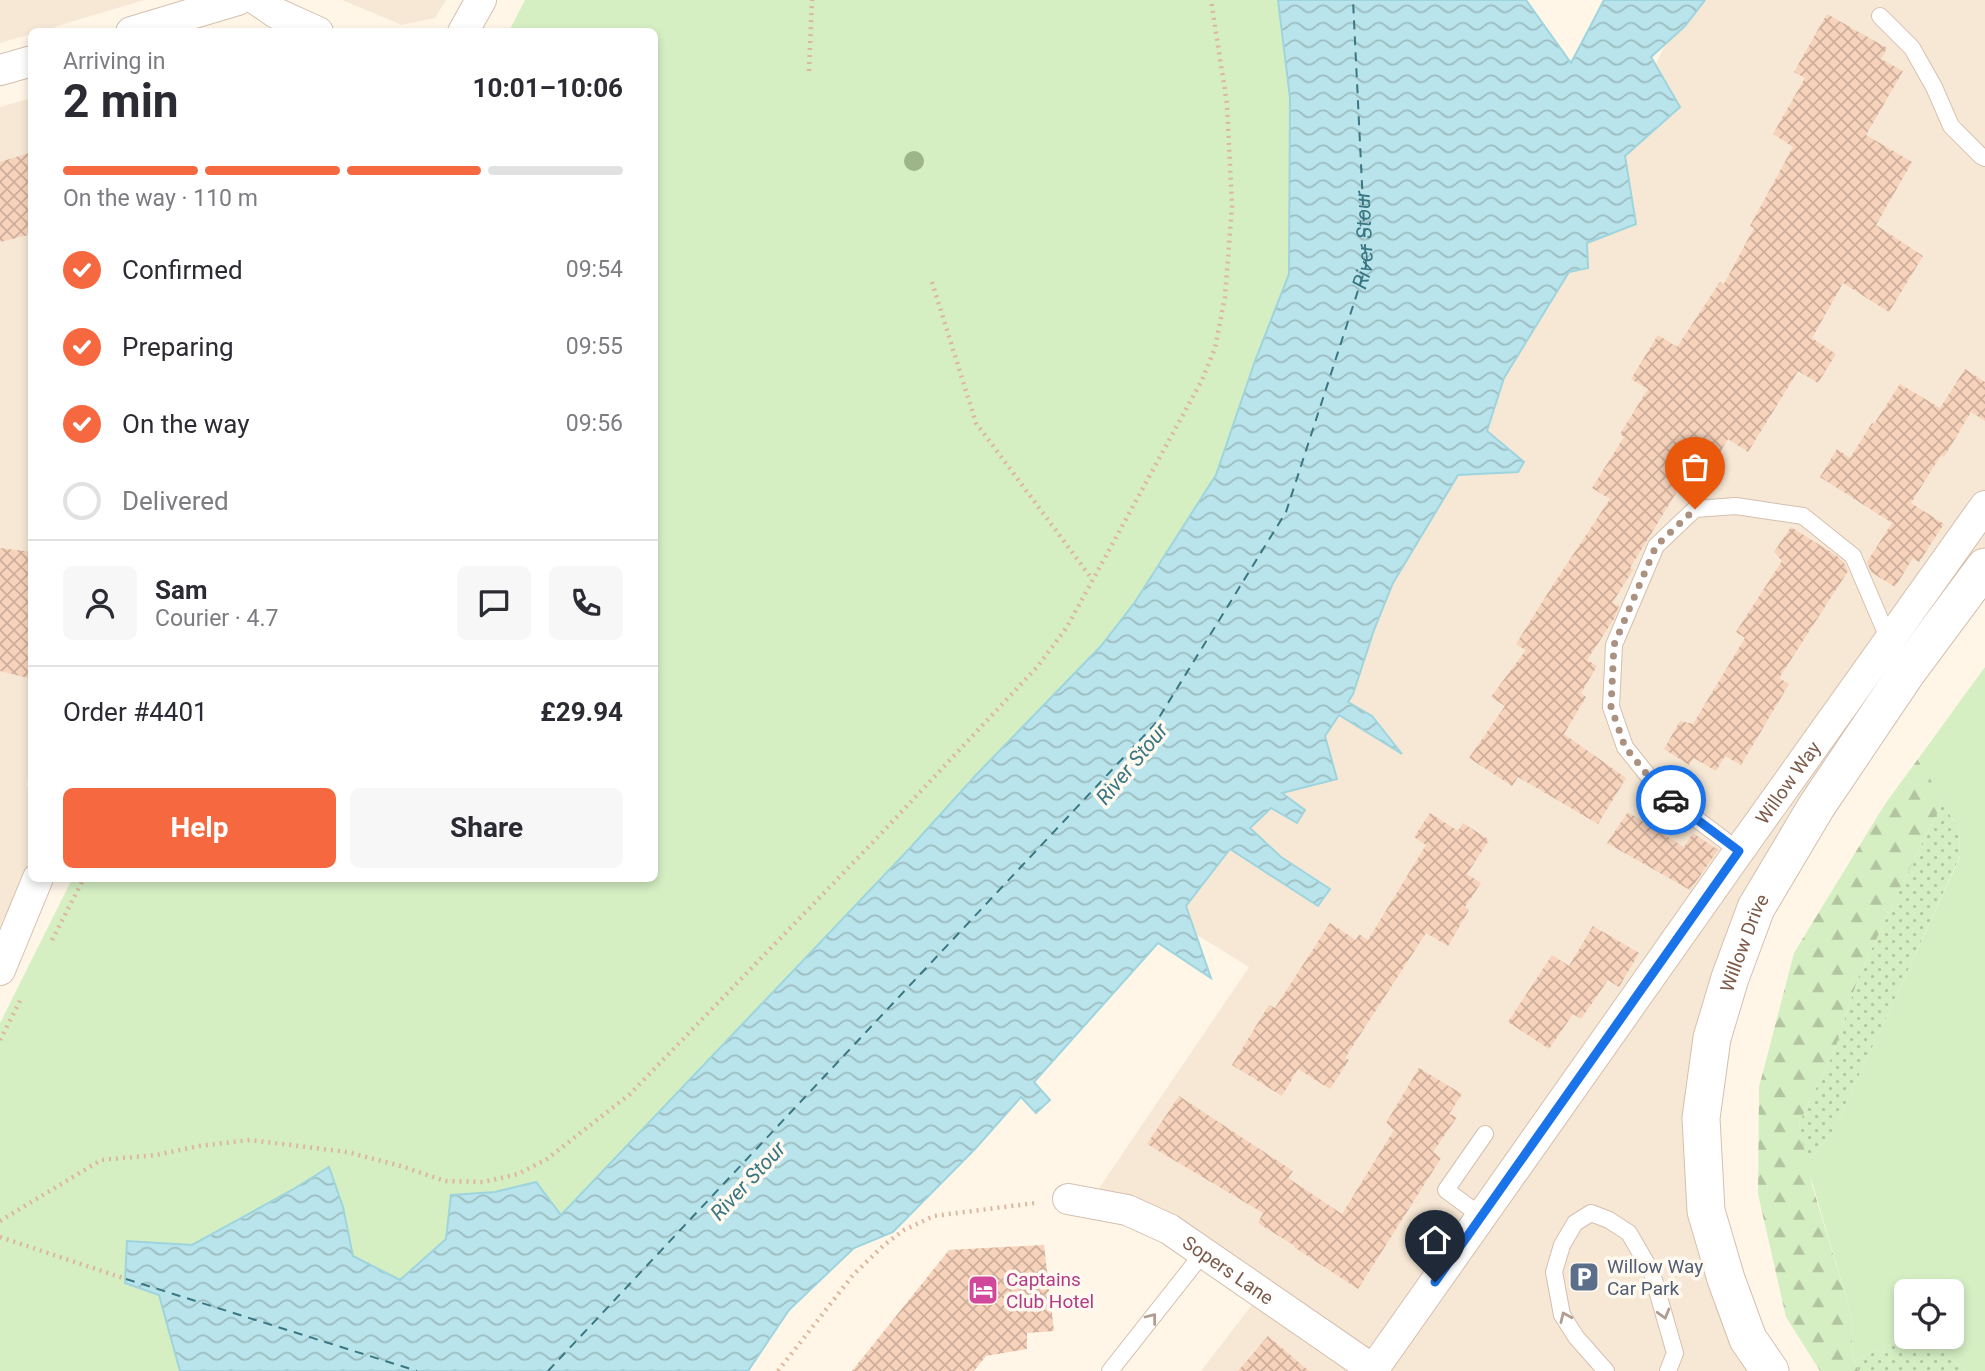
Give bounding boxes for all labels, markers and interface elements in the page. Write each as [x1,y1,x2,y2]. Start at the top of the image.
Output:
text: Arriving in [63,48,166,75]
text: 10:01–10:06 [473,73,623,103]
text: 2 min [63,74,179,128]
text: On the way · 110 m [63,185,258,212]
water label: River Stour [1347,189,1379,292]
icon: check [63,251,101,289]
text: Confirmed [122,255,243,285]
text: 09:54 [566,256,623,283]
icon: check [63,328,101,366]
text: Preparing [122,332,234,362]
text: 09:55 [566,333,623,360]
icon: check [63,405,101,443]
text: On the way [122,409,250,439]
text: 09:56 [566,410,623,437]
pin [1665,437,1725,509]
icon: bag [1676,448,1714,486]
text: Delivered [122,486,229,516]
button: person [63,566,137,640]
button: chat [457,566,531,640]
button: phone [549,566,623,640]
text: Sam [155,575,207,605]
text: Courier · 4.7 [155,605,278,632]
text: Order #4401 [63,697,208,727]
text: £29.94 [540,697,623,727]
water label: River Stour [1091,718,1174,809]
street label: Willow Way [1751,737,1825,829]
courier [1636,765,1706,835]
icon: car [1652,781,1690,819]
button: Help [63,788,336,868]
button: Share [350,788,623,868]
street label: Willow Drive [1715,890,1774,995]
water label: River Stour [706,1136,791,1225]
pin [1405,1210,1465,1282]
icon: home [1416,1221,1454,1259]
street label: Sopers Lane [1178,1231,1278,1309]
place label: Willow Way Car Park [1607,1255,1703,1300]
parking icon: Willow Way Car Park [1567,1260,1601,1294]
place label: Captains Club Hotel [1006,1268,1094,1313]
hotel icon: Captains Club Hotel [966,1273,1000,1307]
map controls [1894,1279,1964,1349]
button: locate [1894,1279,1964,1349]
one-way arrow [1656,1308,1670,1320]
one-way arrow [1560,1312,1574,1324]
one-way arrow [1144,1313,1157,1325]

